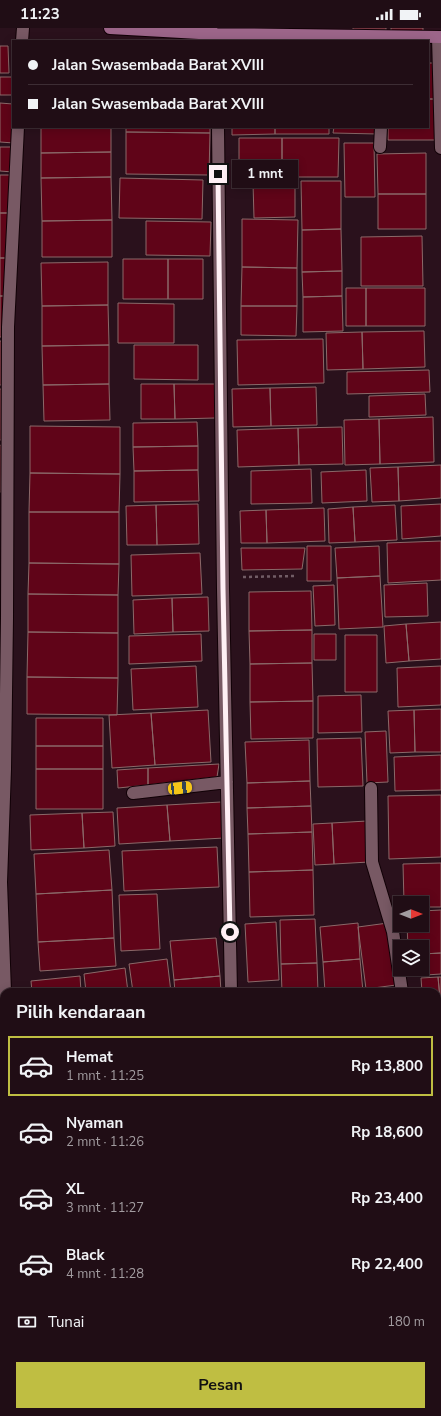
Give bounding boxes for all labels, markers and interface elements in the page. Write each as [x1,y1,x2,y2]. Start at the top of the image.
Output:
text: 11:23 [20,4,60,24]
text: Jalan Swasembada Barat XVIII [52,55,264,75]
text: Jalan Swasembada Barat XVIII [52,94,264,114]
callout: 1 mnt [232,160,298,188]
route end [209,165,227,183]
text: 1 mnt [247,165,283,183]
car [167,781,193,795]
north arrow [393,896,429,932]
map controls [393,896,429,976]
route start [221,923,239,941]
button: layers [393,940,429,976]
text: Pilih kendaraan [16,1000,146,1024]
text: Hemat [66,1047,113,1067]
icon: car [18,1048,54,1084]
text: Rp 13,800 [351,1056,423,1076]
text: 1 mnt · 11:25 [66,1067,144,1085]
text: Nyaman [66,1113,123,1133]
icon: car [18,1114,54,1150]
text: Rp 18,600 [351,1122,423,1142]
text: 2 mnt · 11:26 [66,1133,144,1151]
text: XL [66,1179,85,1199]
icon: car [18,1180,54,1216]
text: Rp 23,400 [351,1188,423,1208]
text: 3 mnt · 11:27 [66,1199,144,1217]
text: Black [66,1245,104,1265]
icon: car [18,1246,54,1282]
text: Rp 22,400 [351,1254,423,1274]
text: 4 mnt · 11:28 [66,1265,144,1283]
icon: cash [16,1311,38,1333]
text: Tunai [48,1312,84,1332]
text: 180 m [387,1313,425,1331]
button: Pesan [16,1362,425,1408]

